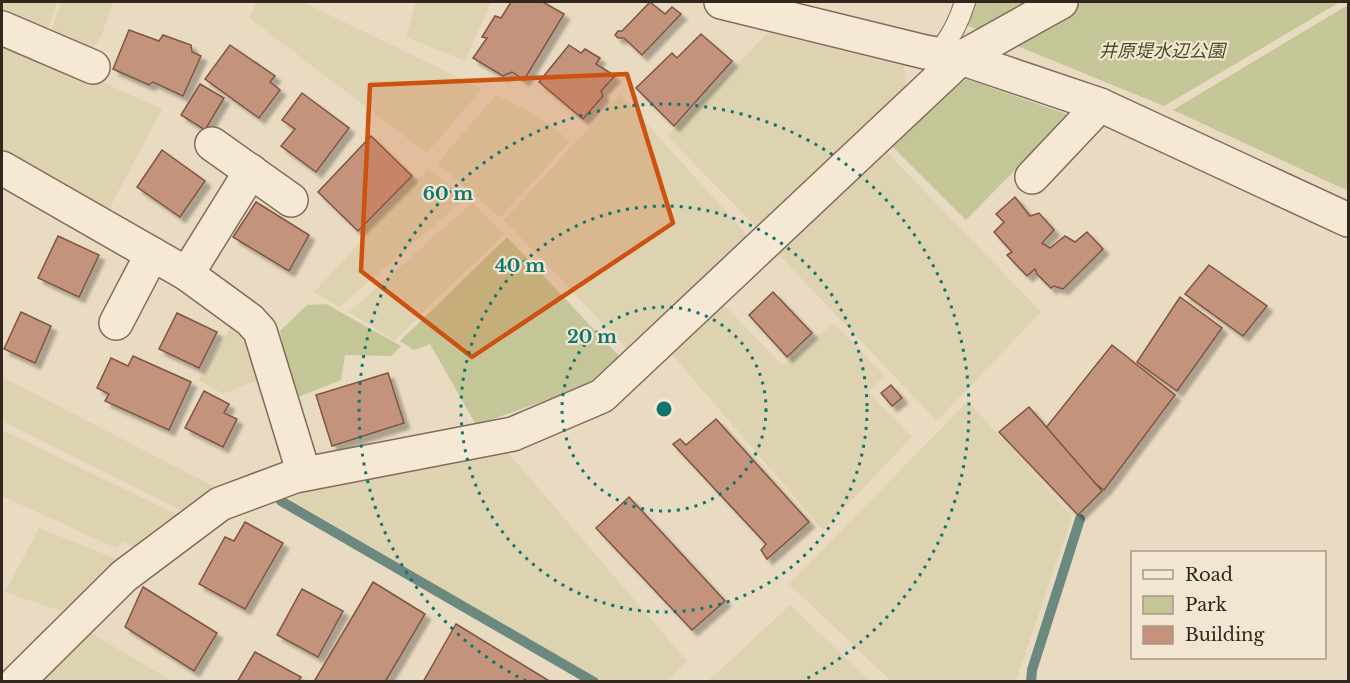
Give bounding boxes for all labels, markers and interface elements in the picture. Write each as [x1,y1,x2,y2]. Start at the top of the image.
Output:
park label: 井原堤水辺公園 [1099,40,1228,62]
text: 60 m [423,183,473,205]
text: 40 m [495,255,545,277]
text: 20 m [567,326,617,348]
centre of rings [654,399,674,419]
legend [1131,551,1326,659]
text: Road [1185,564,1233,586]
text: Park [1185,594,1227,616]
text: Building [1185,624,1264,646]

